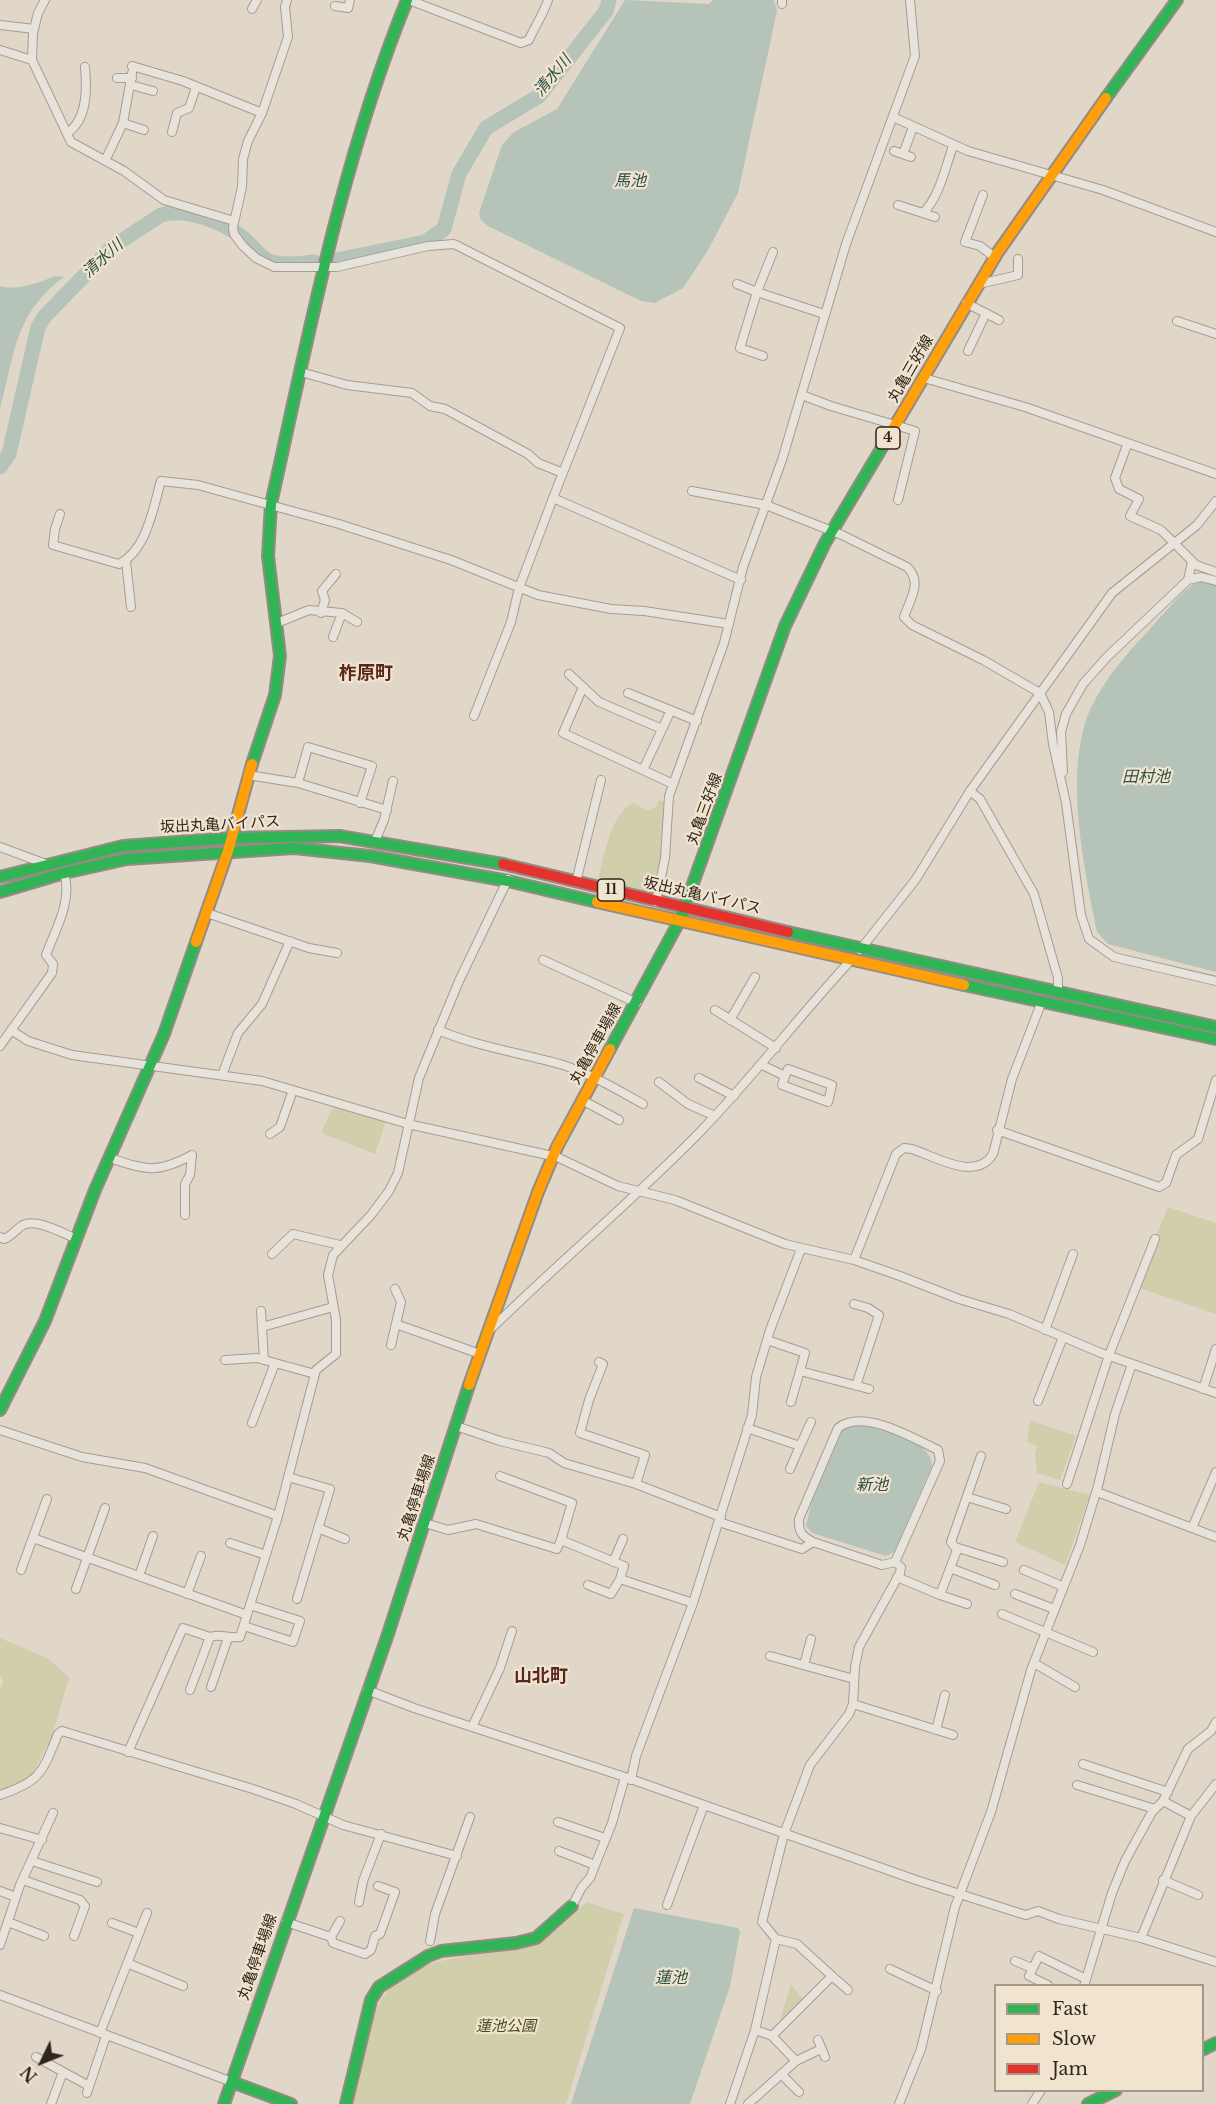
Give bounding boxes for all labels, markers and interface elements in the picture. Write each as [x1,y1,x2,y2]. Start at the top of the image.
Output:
water label: 清水川 [530,51,576,101]
water label: 馬池 [614,171,646,191]
water label: 清水川 [79,236,127,282]
street label: 丸亀三好線 [884,332,938,406]
road number: 4 [876,427,900,449]
district label: 柞原町 [339,663,393,685]
water label: 田村池 [1122,767,1170,787]
street label: 丸亀三好線 [684,771,726,847]
street label: 坂出丸亀バイパス [160,813,280,837]
street label: 坂出丸亀バイパス [642,874,762,918]
road number: 11 [598,879,624,901]
street label: 丸亀停車場線 [566,1000,626,1088]
street label: 丸亀停車場線 [395,1452,439,1544]
water label: 新池 [856,1475,888,1495]
district label: 山北町 [514,1666,568,1688]
street label: 丸亀停車場線 [235,1912,281,2002]
water label: 蓮池 [655,1968,687,1988]
legend [994,1984,1204,2092]
text: Fast [1052,1998,1088,2020]
park label: 蓮池公園 [476,2018,536,2036]
text: Slow [1052,2028,1096,2050]
north arrow [12,2032,72,2092]
text: Jam [1052,2058,1088,2080]
text: N [16,2062,41,2087]

